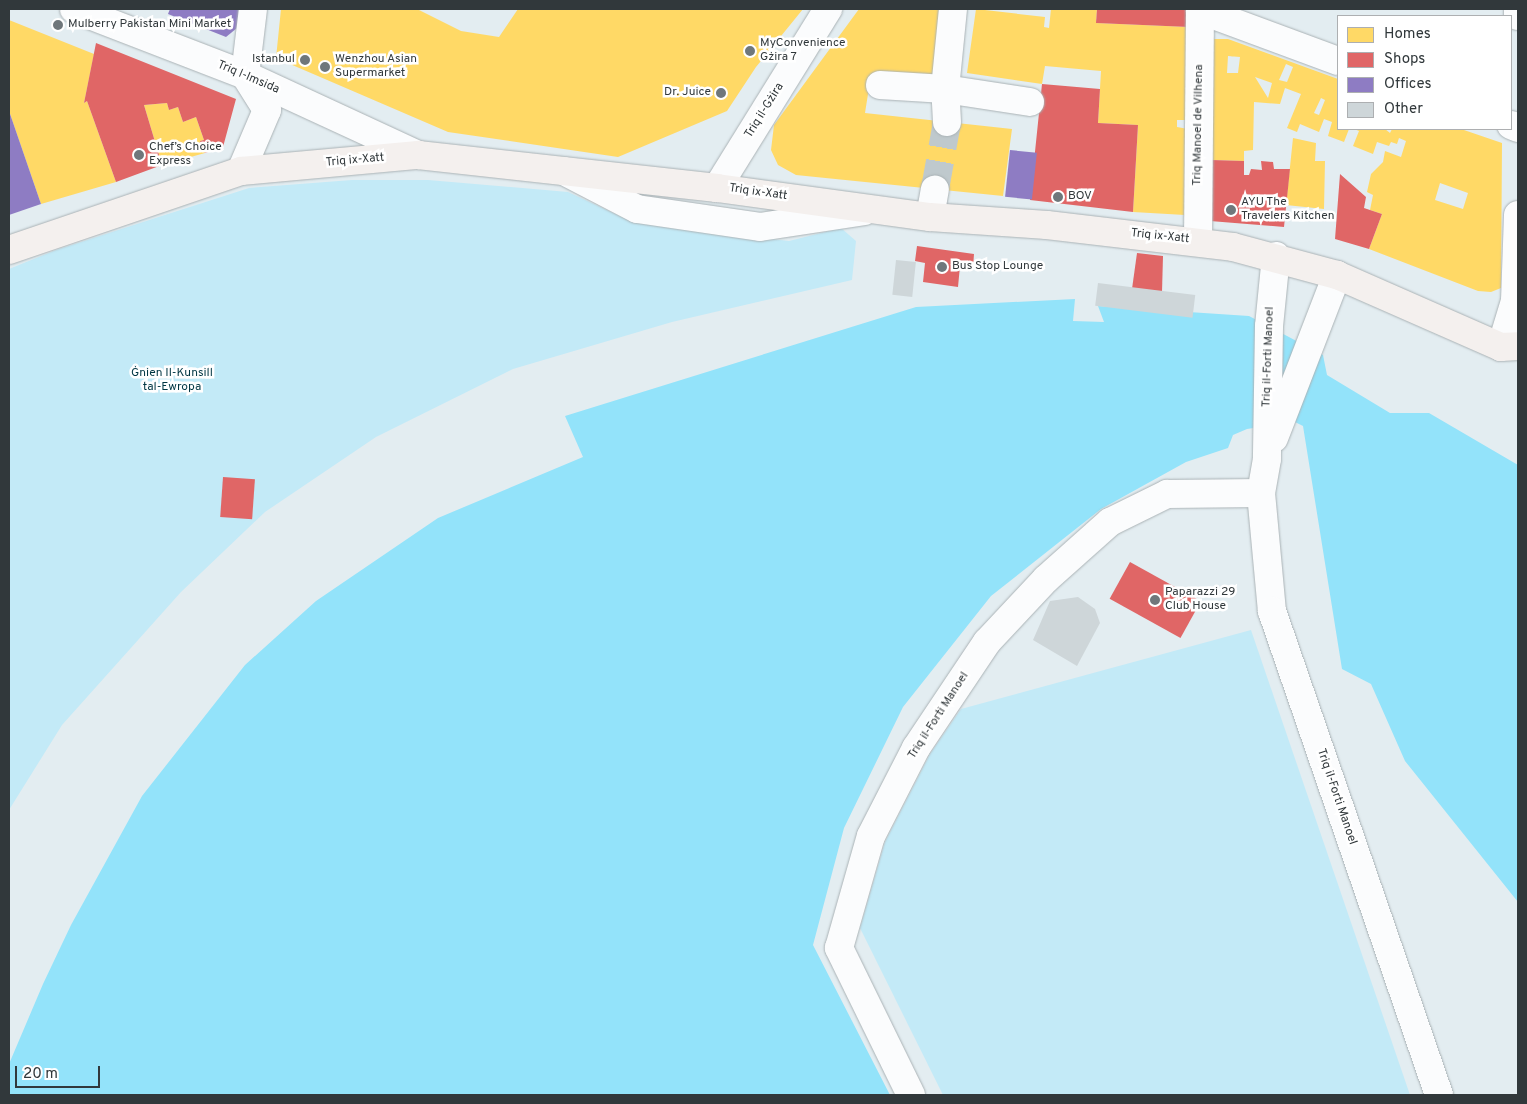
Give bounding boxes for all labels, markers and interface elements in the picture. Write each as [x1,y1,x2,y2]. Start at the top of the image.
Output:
legend [1337,15,1512,130]
place label: Mulberry Pakistan Mini Market [68,18,231,32]
marker: Mulberry Pakistan Mini Market [52,19,64,31]
text: Homes [1384,25,1431,44]
place label: MyConvenience Gżira 7 [760,37,846,65]
marker: MyConvenience Gżira 7 [744,45,756,57]
text: Shops [1384,50,1425,69]
place label: Istanbul [252,53,295,67]
place label: Wenzhou Asian Supermarket [335,53,417,81]
marker: Istanbul [299,54,311,66]
street label: Triq l-Imsida [215,58,281,98]
marker: Wenzhou Asian Supermarket [319,61,331,73]
street label: Triq Manoel de Vilhena [1191,64,1207,186]
text: Offices [1384,75,1431,94]
street label: Triq il-Gżira [742,81,788,141]
place label: Dr. Juice [664,86,711,100]
marker: Dr. Juice [715,87,727,99]
text: Other [1384,100,1423,119]
place label: Chef’s Choice Express [149,141,222,169]
marker: Chef’s Choice Express [133,149,145,161]
street label: Triq ix-Xatt [325,151,385,171]
street label: Triq ix-Xatt [728,182,788,204]
place label: BOV [1068,190,1092,204]
marker: BOV [1052,191,1064,203]
place label: AYU The Travelers Kitchen [1241,196,1335,224]
marker: AYU The Travelers Kitchen [1225,204,1237,216]
street label: Triq ix-Xatt [1130,227,1190,247]
place label: Bus Stop Lounge [952,260,1043,274]
marker: Bus Stop Lounge [936,261,948,273]
street label: Triq il-Forti Manoel [1260,306,1278,408]
park label: Ġnien Il-Kunsill tal-Ewropa [131,367,213,395]
place label: Paparazzi 29 Club House [1165,586,1235,614]
marker: Paparazzi 29 Club House [1149,594,1161,606]
street label: Triq il-Forti Manoel [906,670,972,762]
street label: Triq il-Forti Manoel [1313,747,1359,847]
scale bar [18,1056,102,1088]
text: 20 m [23,1065,58,1084]

